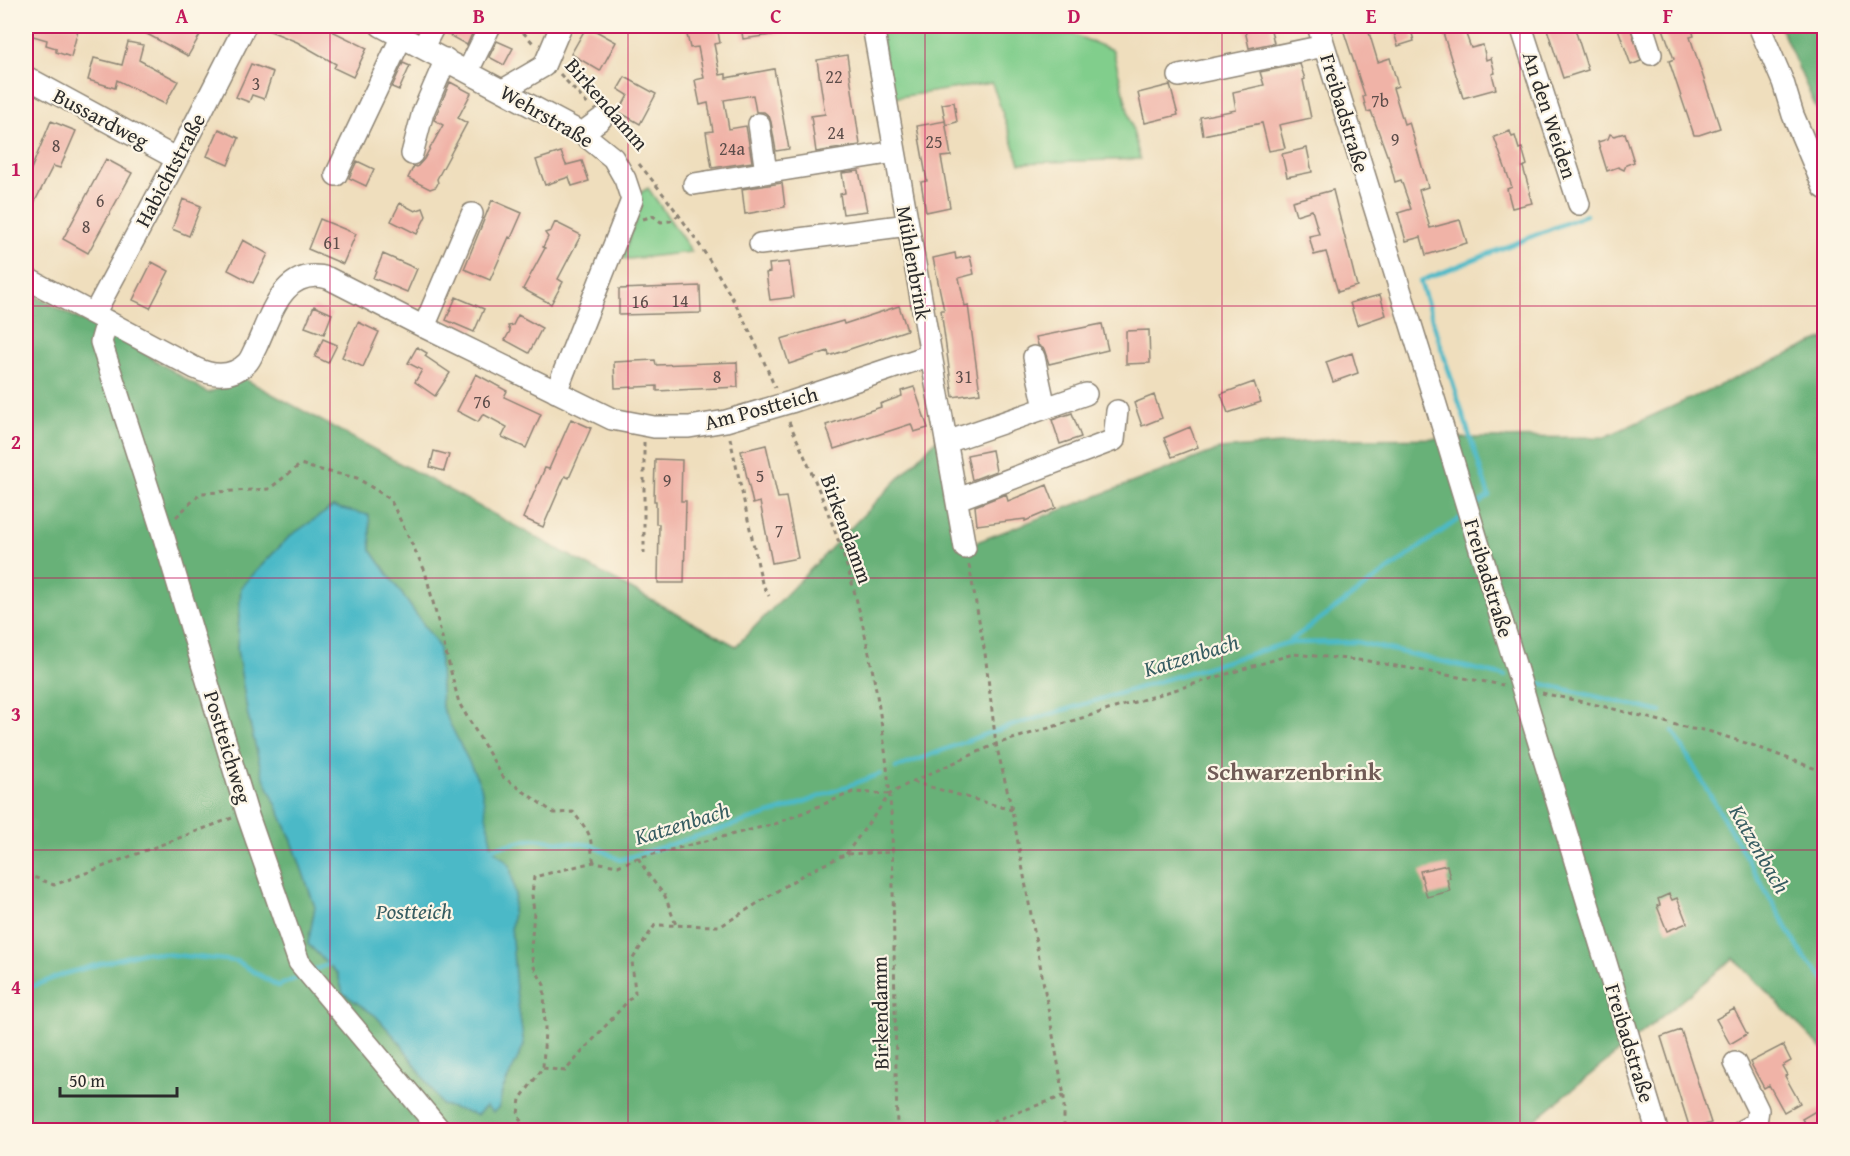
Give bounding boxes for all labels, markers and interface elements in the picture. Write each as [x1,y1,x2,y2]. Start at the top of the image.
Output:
text: A [176,1,189,30]
text: B [473,1,485,30]
text: C [770,1,782,30]
text: D [1067,1,1081,30]
text: E [1366,1,1377,30]
text: F [1663,1,1673,30]
street label: An den Weiden [1515,47,1585,183]
street label: Freibadstraße [1312,50,1378,176]
street label: Birkendamm [558,51,656,157]
house number: 22 [825,63,843,90]
house number: 3 [252,70,260,97]
street label: Wehrstraße [494,77,600,155]
street label: Bussardweg [48,80,155,156]
house number: 7b [1371,87,1389,114]
street label: Habichtstraße [127,107,213,233]
house number: 24 [827,119,845,146]
house number: 9 [1391,126,1399,153]
house number: 25 [925,128,943,155]
house number: 8 [52,132,60,159]
house number: 24a [719,135,745,162]
text: 1 [11,154,21,183]
house number: 6 [96,187,104,214]
street label: Mühlenbrink [889,203,939,323]
house number: 8 [82,213,90,240]
house number: 61 [323,229,341,256]
house number: 14 [671,287,689,314]
house number: 16 [631,288,649,315]
house number: 8 [713,363,721,390]
house number: 31 [955,363,973,390]
street label: Am Postteich [701,378,821,438]
house number: 76 [473,388,491,415]
text: 2 [11,427,21,456]
house number: 5 [756,462,764,489]
house number: 9 [663,467,671,494]
street label: Birkendamm [813,470,881,588]
street label: Freibadstraße [1456,515,1522,641]
house number: 7 [775,517,783,544]
water label: Katzenbach [1139,625,1242,685]
street label: Postteichweg [196,687,260,808]
text: 3 [11,699,21,728]
district label: Schwarzenbrink [1207,754,1382,789]
water label: Katzenbach [630,793,733,853]
water label: Katzenbach [1721,798,1798,899]
water label: Postteich [375,895,452,927]
street label: Birkendamm [864,956,896,1070]
text: 4 [11,972,21,1001]
street label: Freibadstraße [1597,980,1663,1106]
scale bar [60,1060,177,1098]
text: 50 m [69,1067,105,1094]

